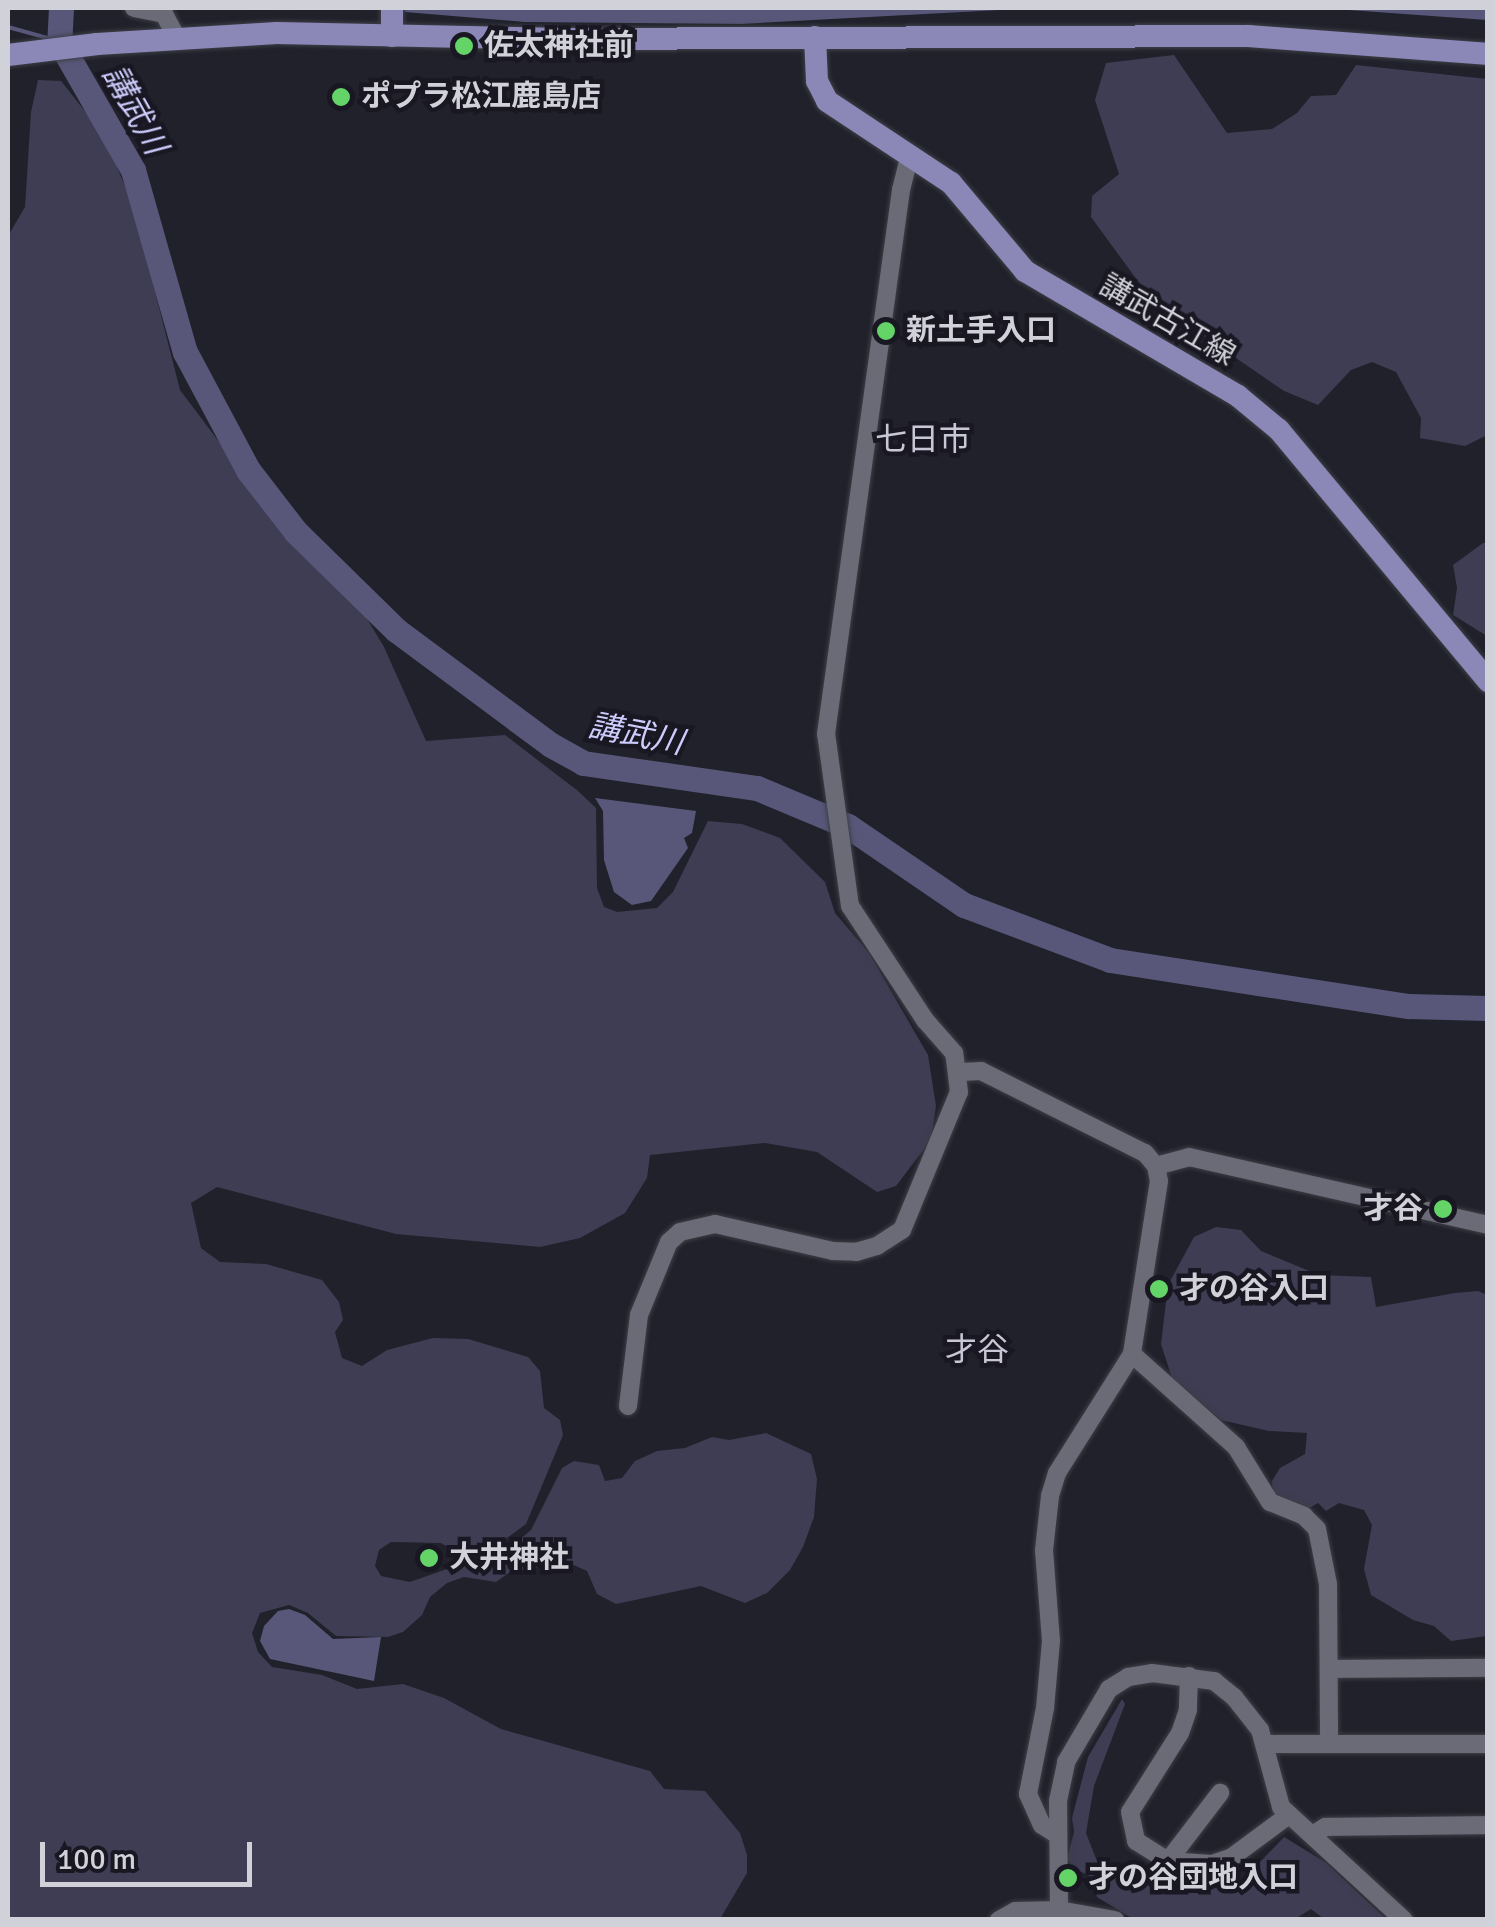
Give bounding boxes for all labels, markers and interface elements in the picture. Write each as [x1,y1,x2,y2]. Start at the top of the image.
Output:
place label: 佐太神社前 [484,28,634,64]
marker: 佐太神社前 [453,35,475,57]
water label: 講武川 [94,59,174,161]
place label: ポプラ松江鹿島店 [361,79,601,115]
marker: ポプラ松江鹿島店 [330,86,352,108]
street label: 講武古江線 [1093,268,1241,374]
place label: 新土手入口 [906,313,1056,349]
marker: 新土手入口 [875,320,897,342]
district label: 七日市 [875,421,971,459]
water label: 講武川 [585,707,687,763]
place label: 才谷 [1363,1191,1423,1227]
marker: 才谷 [1432,1198,1454,1220]
place label: 才の谷入口 [1179,1271,1329,1307]
marker: 才の谷入口 [1148,1278,1170,1300]
district label: 才谷 [945,1331,1009,1369]
place label: 大井神社 [449,1540,569,1576]
marker: 大井神社 [418,1547,440,1569]
scale bar [45,1822,258,1884]
text: 100 m [57,1841,136,1878]
place label: 才の谷団地入口 [1088,1860,1298,1896]
marker: 才の谷団地入口 [1057,1867,1079,1889]

